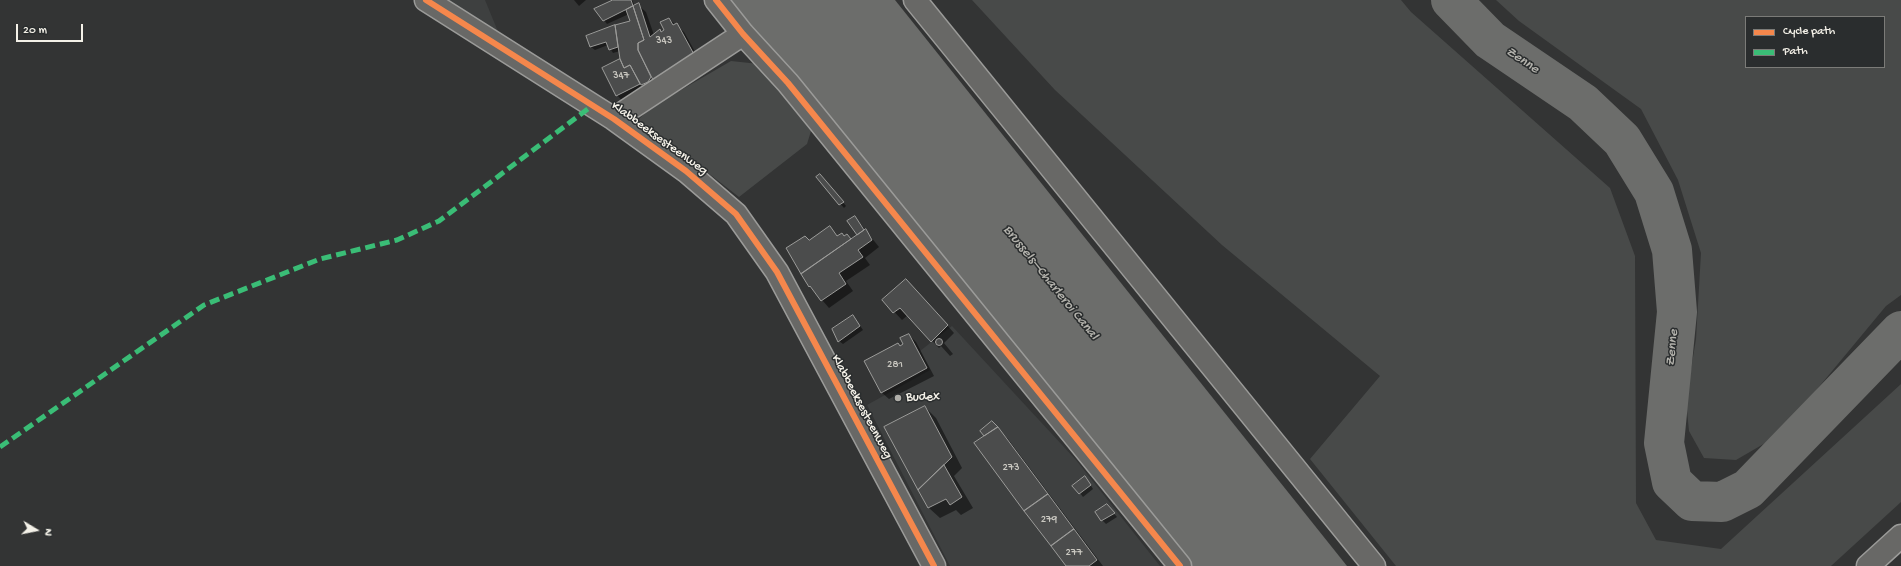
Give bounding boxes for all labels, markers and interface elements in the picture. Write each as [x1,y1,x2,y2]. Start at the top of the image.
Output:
scale bar [18,16,85,42]
legend [1745,16,1885,68]
text: 20 m [23,24,47,38]
text: Cycle path [1783,25,1835,39]
house number: 343 [656,34,672,48]
water label: Zenne [1502,44,1542,78]
text: Path [1783,45,1808,59]
house number: 347 [613,69,629,83]
street label: Klabbeeksesteenweg [608,99,710,179]
water label: Brussels–Charleroi Canal [999,222,1101,344]
water label: Zenne [1663,329,1683,367]
street label: Klabbeeksesteenweg [827,352,895,462]
house number: 281 [887,358,903,372]
place label: Budex [906,390,940,406]
marker: Budex [893,393,903,403]
house number: 273 [1003,461,1019,475]
north arrow [16,510,56,550]
house number: 279 [1041,513,1057,527]
text: N [41,528,54,537]
house number: 277 [1066,546,1082,560]

